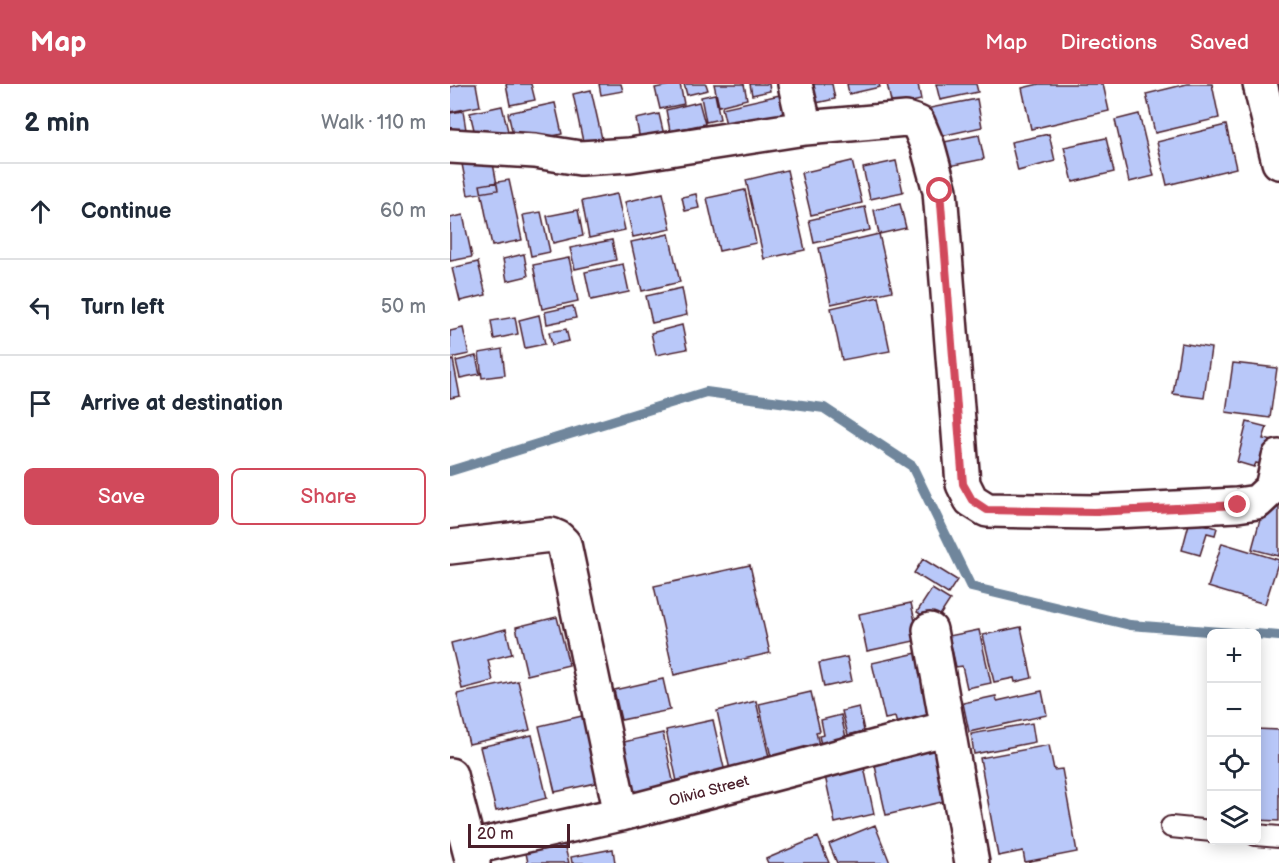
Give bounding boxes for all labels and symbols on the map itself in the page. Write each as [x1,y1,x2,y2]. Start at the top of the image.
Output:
route start [926,177,952,203]
route end [1224,491,1250,517]
street label: Olivia Street [667,771,751,811]
scale bar [468,821,570,848]

